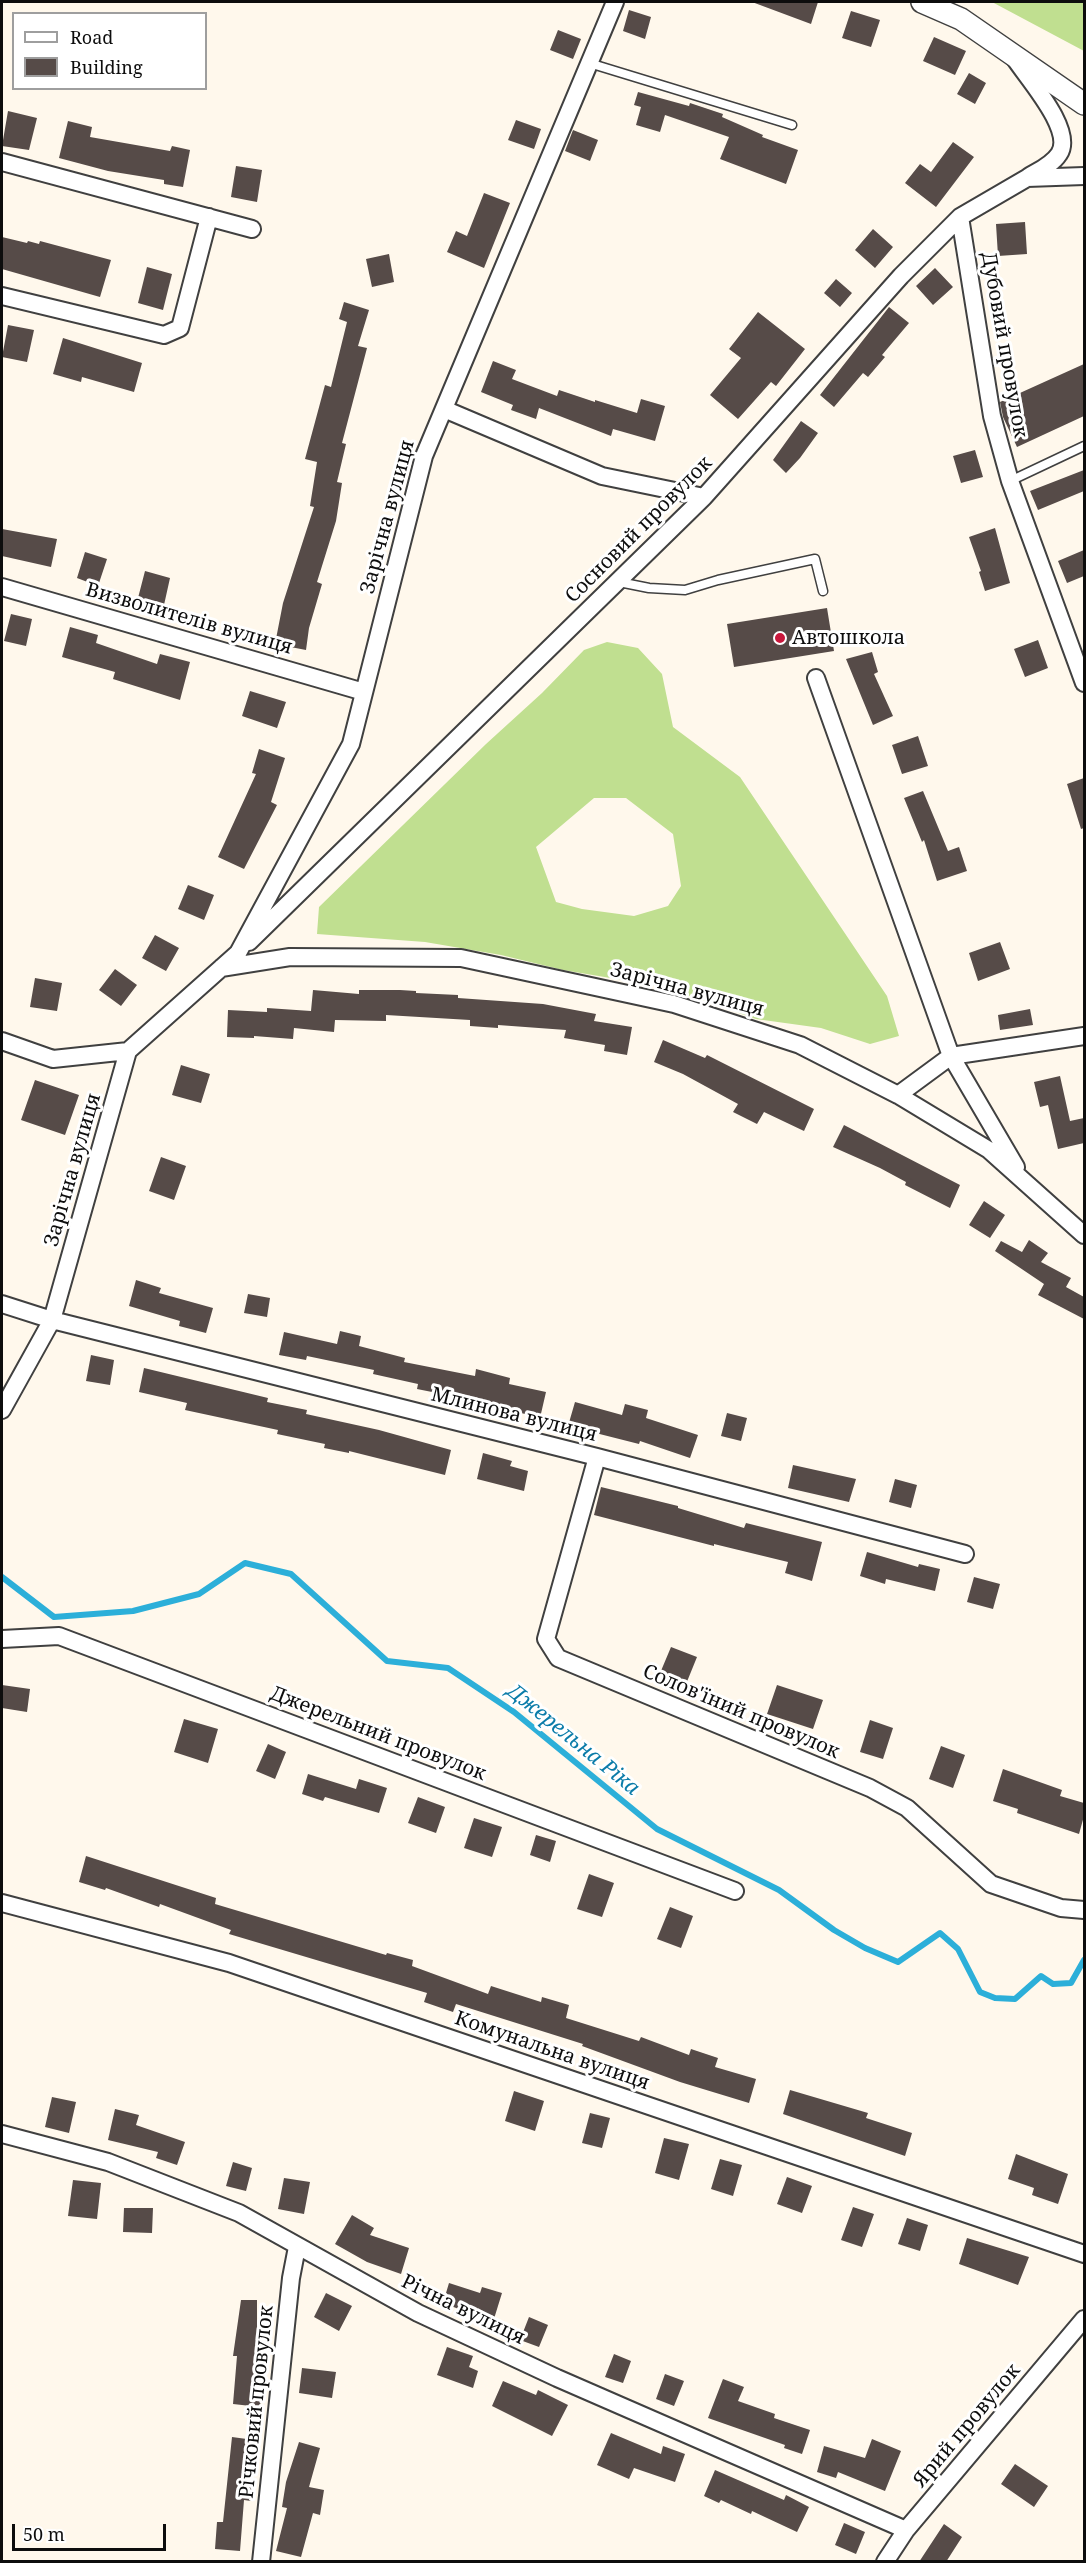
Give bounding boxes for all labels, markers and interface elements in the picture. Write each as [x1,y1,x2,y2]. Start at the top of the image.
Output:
legend [12,12,207,90]
text: Road [70,25,113,49]
text: Building [70,55,143,79]
street label: Дубовий провулок [976,250,1032,440]
street label: Зарічна вулиця [356,437,420,597]
street label: Сосновий провулок [561,452,717,608]
street label: Визволителів вулиця [83,578,295,660]
place label: Автошкола [792,626,905,650]
marker: Автошкола [773,631,787,645]
street label: Зарічна вулиця [607,958,767,1022]
street label: Зарічна вулиця [40,1091,106,1249]
street label: Млинова вулиця [428,1383,600,1447]
street label: Солов'їний провулок [639,1660,843,1764]
water label: Джерельна Ріка [502,1679,644,1801]
street label: Джерельний провулок [267,1682,489,1786]
street label: Комунальна вулиця [452,2006,652,2096]
street label: Річна вулиця [397,2270,529,2350]
street label: Річковий провулок [235,2304,279,2500]
street label: Ярий провулок [908,2359,1026,2493]
scale bar [15,2512,170,2550]
text: 50 m [23,2522,65,2546]

